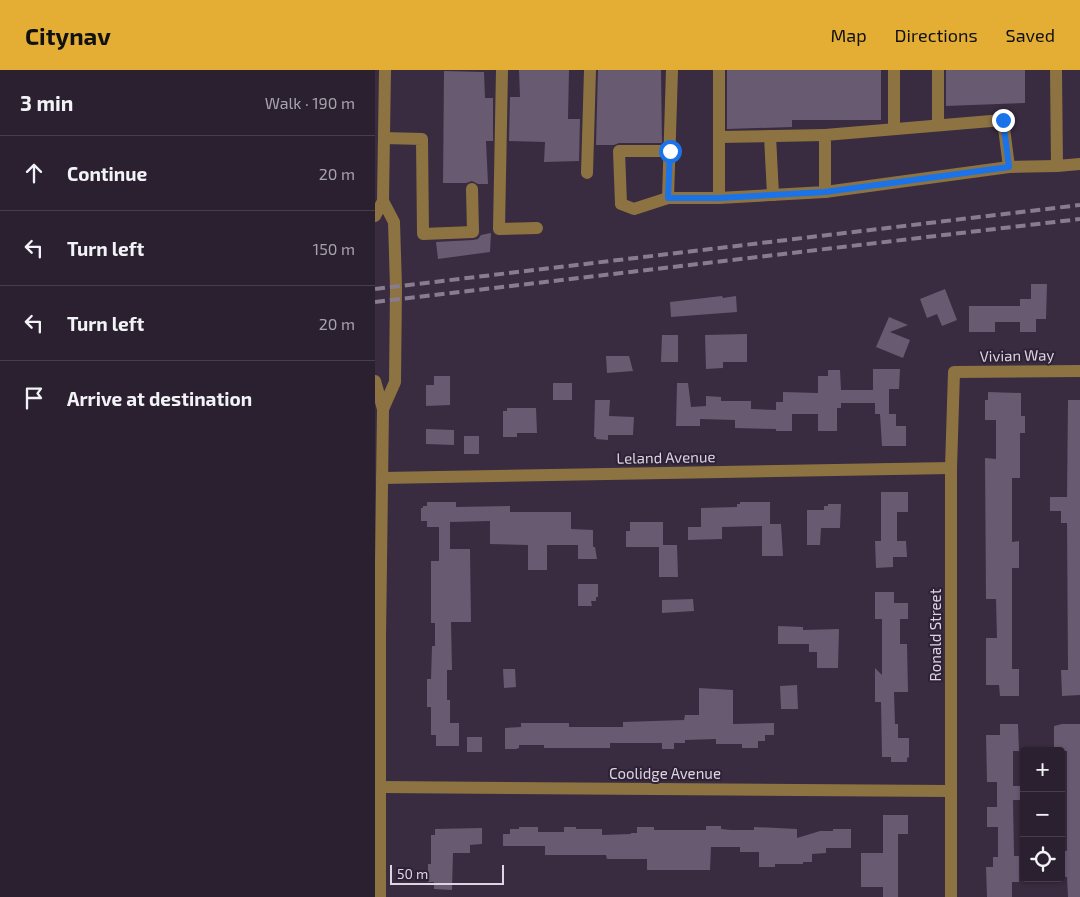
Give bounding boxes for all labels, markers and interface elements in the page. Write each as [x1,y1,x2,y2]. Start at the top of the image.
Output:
text: Citynav [25,21,111,50]
text: Map [830,24,867,46]
text: Directions [895,24,978,46]
text: Saved [1006,24,1055,46]
text: 3 min [20,90,73,115]
text: Walk · 190 m [265,93,355,112]
route end [992,109,1015,132]
route start [659,140,682,163]
icon: ahead [20,159,48,187]
text: Continue [67,162,147,185]
text: 20 m [319,164,355,183]
icon: left [20,234,48,262]
text: Turn left [67,237,144,260]
text: 150 m [313,239,355,258]
icon: left [20,309,48,337]
text: Turn left [67,312,144,335]
text: 20 m [319,314,355,333]
street label: Vivian Way [979,345,1055,365]
icon: arrive [20,384,48,412]
text: Arrive at destination [67,387,252,410]
street label: Leland Avenue [616,447,716,467]
street label: Ronald Street [926,588,944,681]
map controls [1020,747,1065,882]
button: + [1020,747,1065,792]
street label: Coolidge Avenue [609,764,721,782]
button: − [1020,792,1065,837]
button: locate [1020,837,1065,882]
scale bar [390,862,504,885]
text: 50 m [397,865,428,882]

